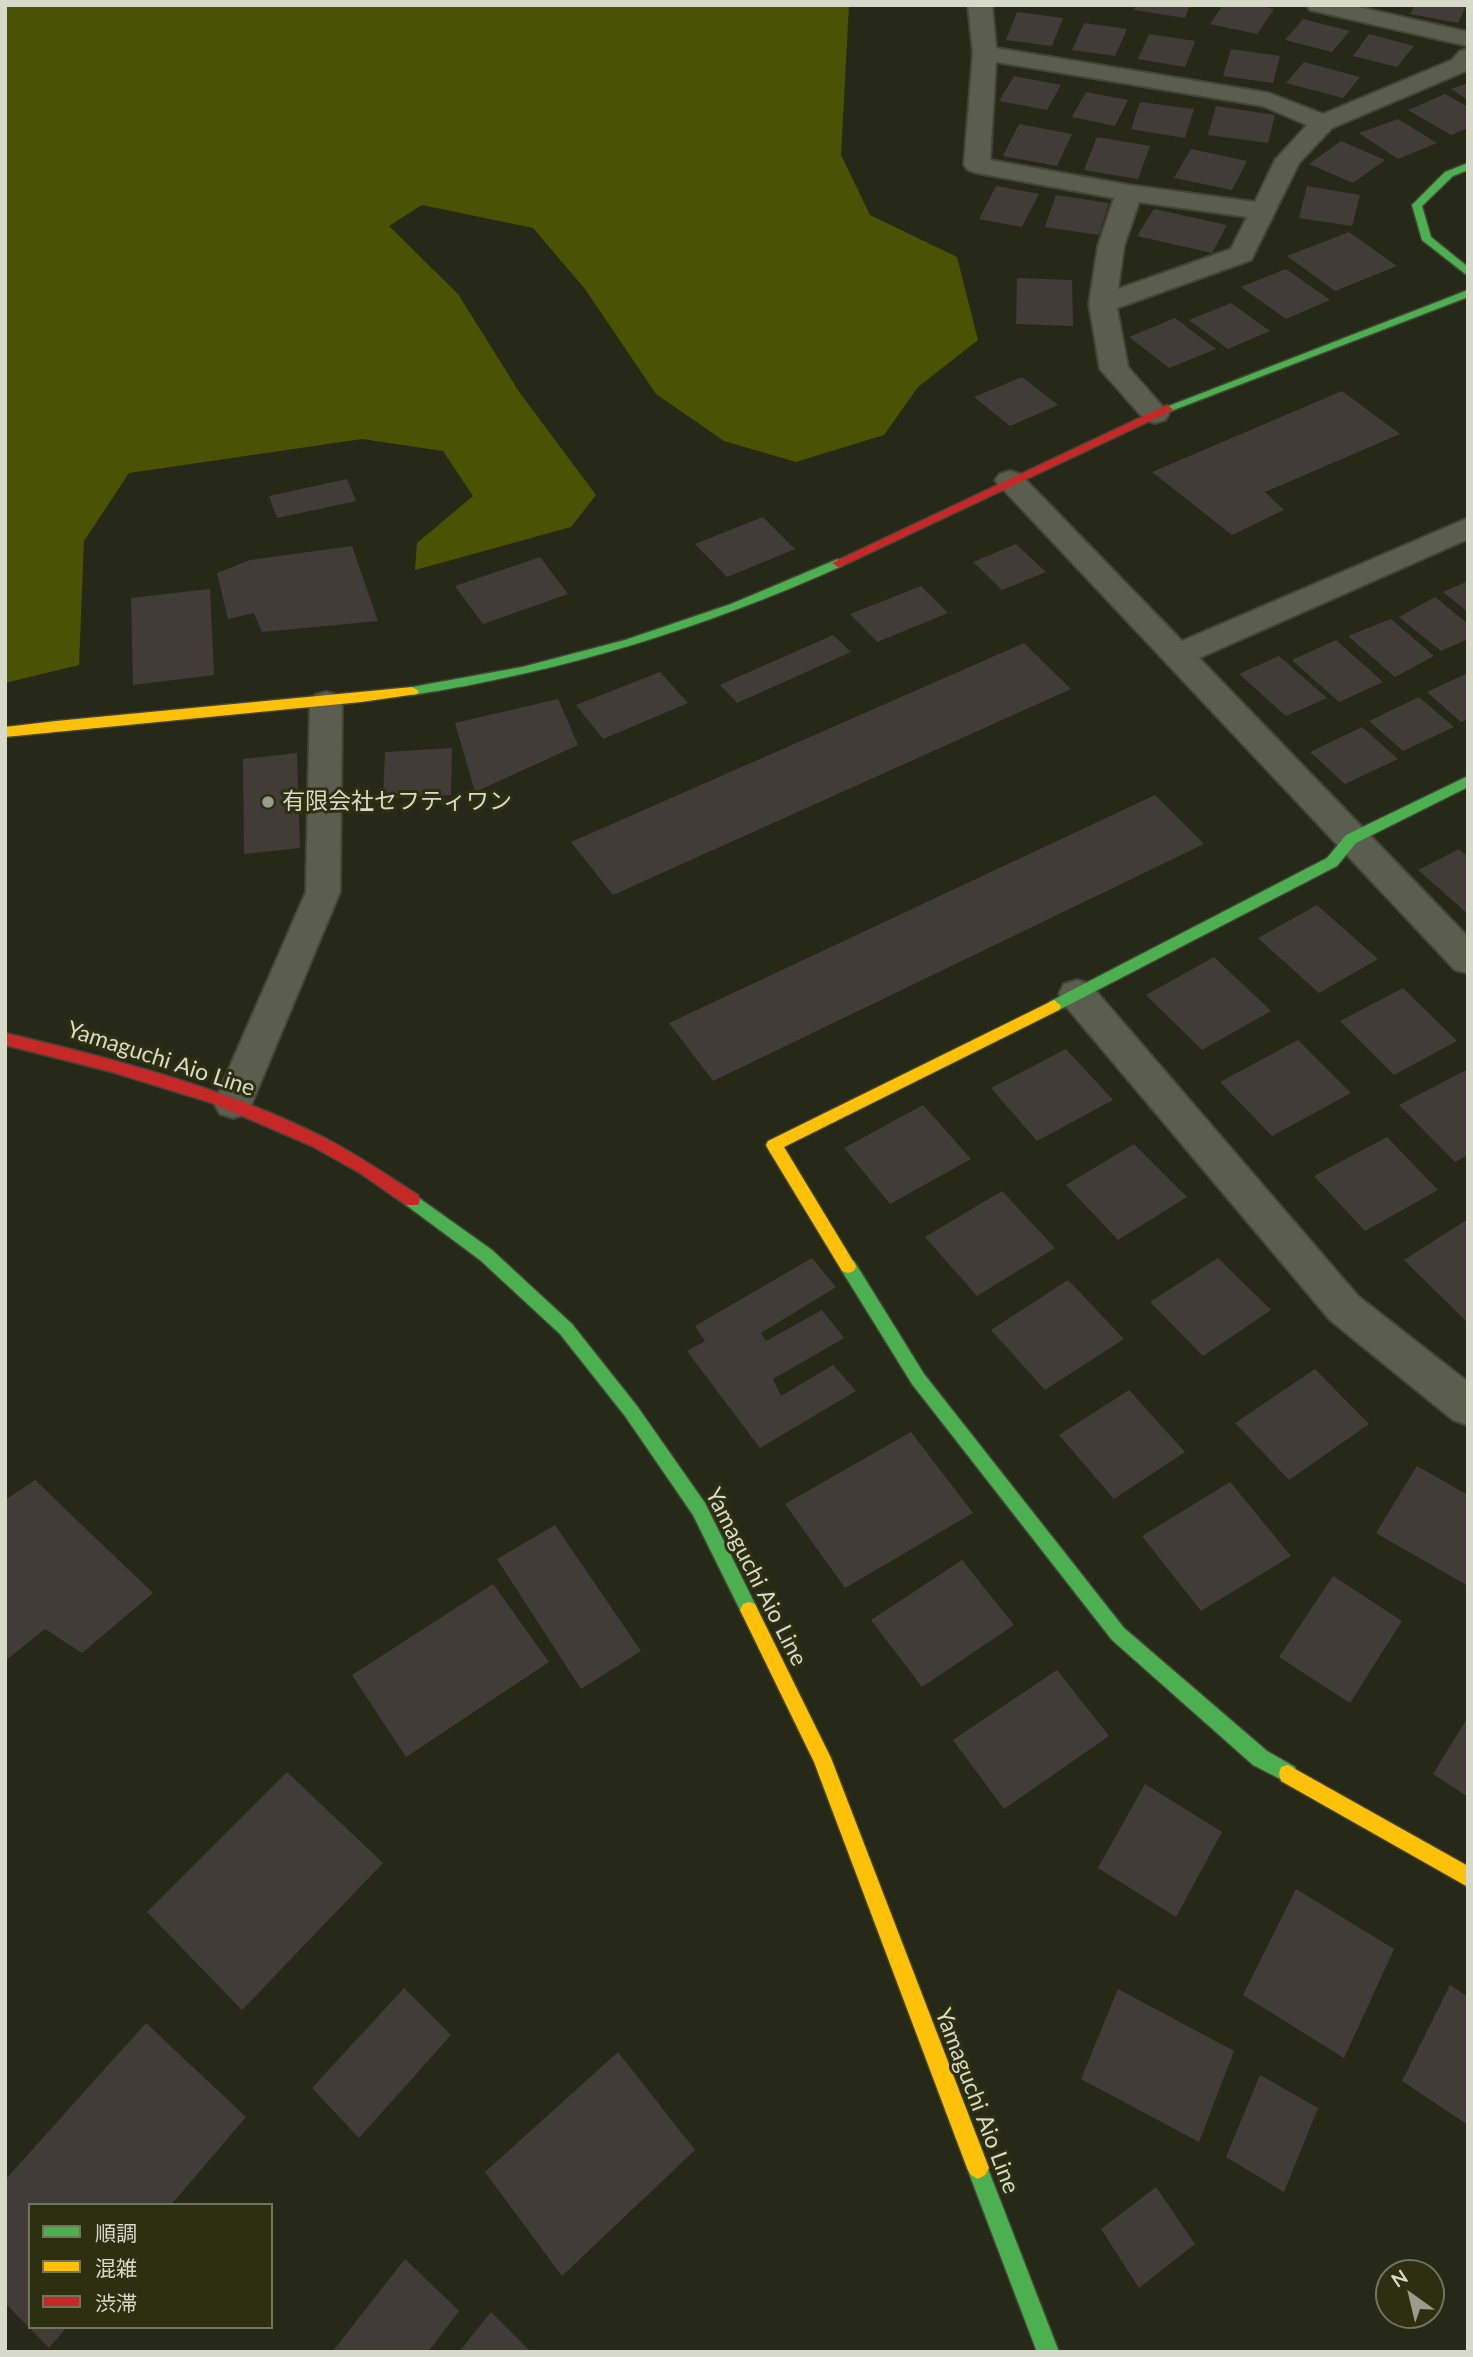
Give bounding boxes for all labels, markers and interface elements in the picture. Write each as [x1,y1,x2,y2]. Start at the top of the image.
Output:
place label: 有限会社セフティワン [282,788,512,816]
marker: 有限会社セフティワン [260,794,276,810]
street label: Yamaguchi Aio Line [64,1016,258,1102]
street label: Yamaguchi Aio Line [699,1483,813,1671]
street label: Yamaguchi Aio Line [929,2005,1025,2197]
legend [28,2203,273,2329]
text: 順調 [95,2220,137,2245]
text: 混雑 [95,2255,137,2280]
north arrow [1375,2259,1445,2329]
text: N [1387,2264,1412,2291]
text: 渋滞 [95,2290,137,2315]

